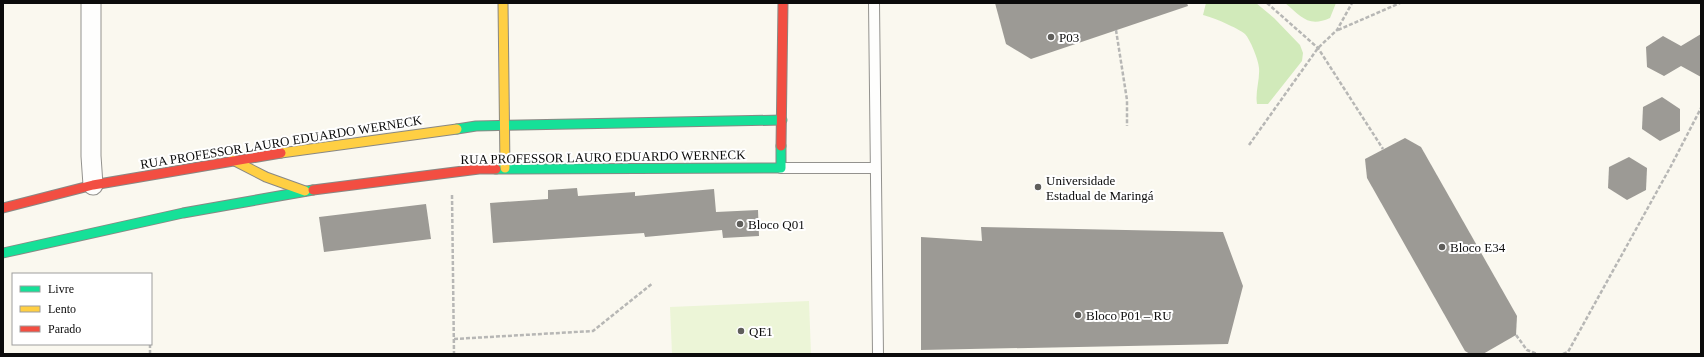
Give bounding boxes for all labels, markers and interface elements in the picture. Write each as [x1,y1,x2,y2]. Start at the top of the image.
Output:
place label: P03 [1059,30,1079,45]
marker: P03 [1046,32,1056,42]
street label: RUA PROFESSOR LAURO EDUARDO WERNECK [139,112,424,172]
street label: RUA PROFESSOR LAURO EDUARDO WERNECK [460,147,746,167]
place label: Universidade Estadual de Maringá [1046,173,1154,203]
marker: Universidade Estadual de Maringá [1033,182,1043,192]
place label: Bloco Q01 [748,217,805,232]
marker: Bloco Q01 [735,219,745,229]
place label: Bloco E34 [1450,240,1506,255]
marker: Bloco E34 [1437,242,1447,252]
legend [12,273,152,345]
text: Livre [48,282,74,296]
text: Lento [48,302,76,316]
place label: Bloco P01 – RU [1086,308,1172,323]
marker: Bloco P01 – RU [1073,310,1083,320]
text: Parado [48,322,81,336]
place label: QE1 [749,324,773,339]
marker: QE1 [736,326,746,336]

